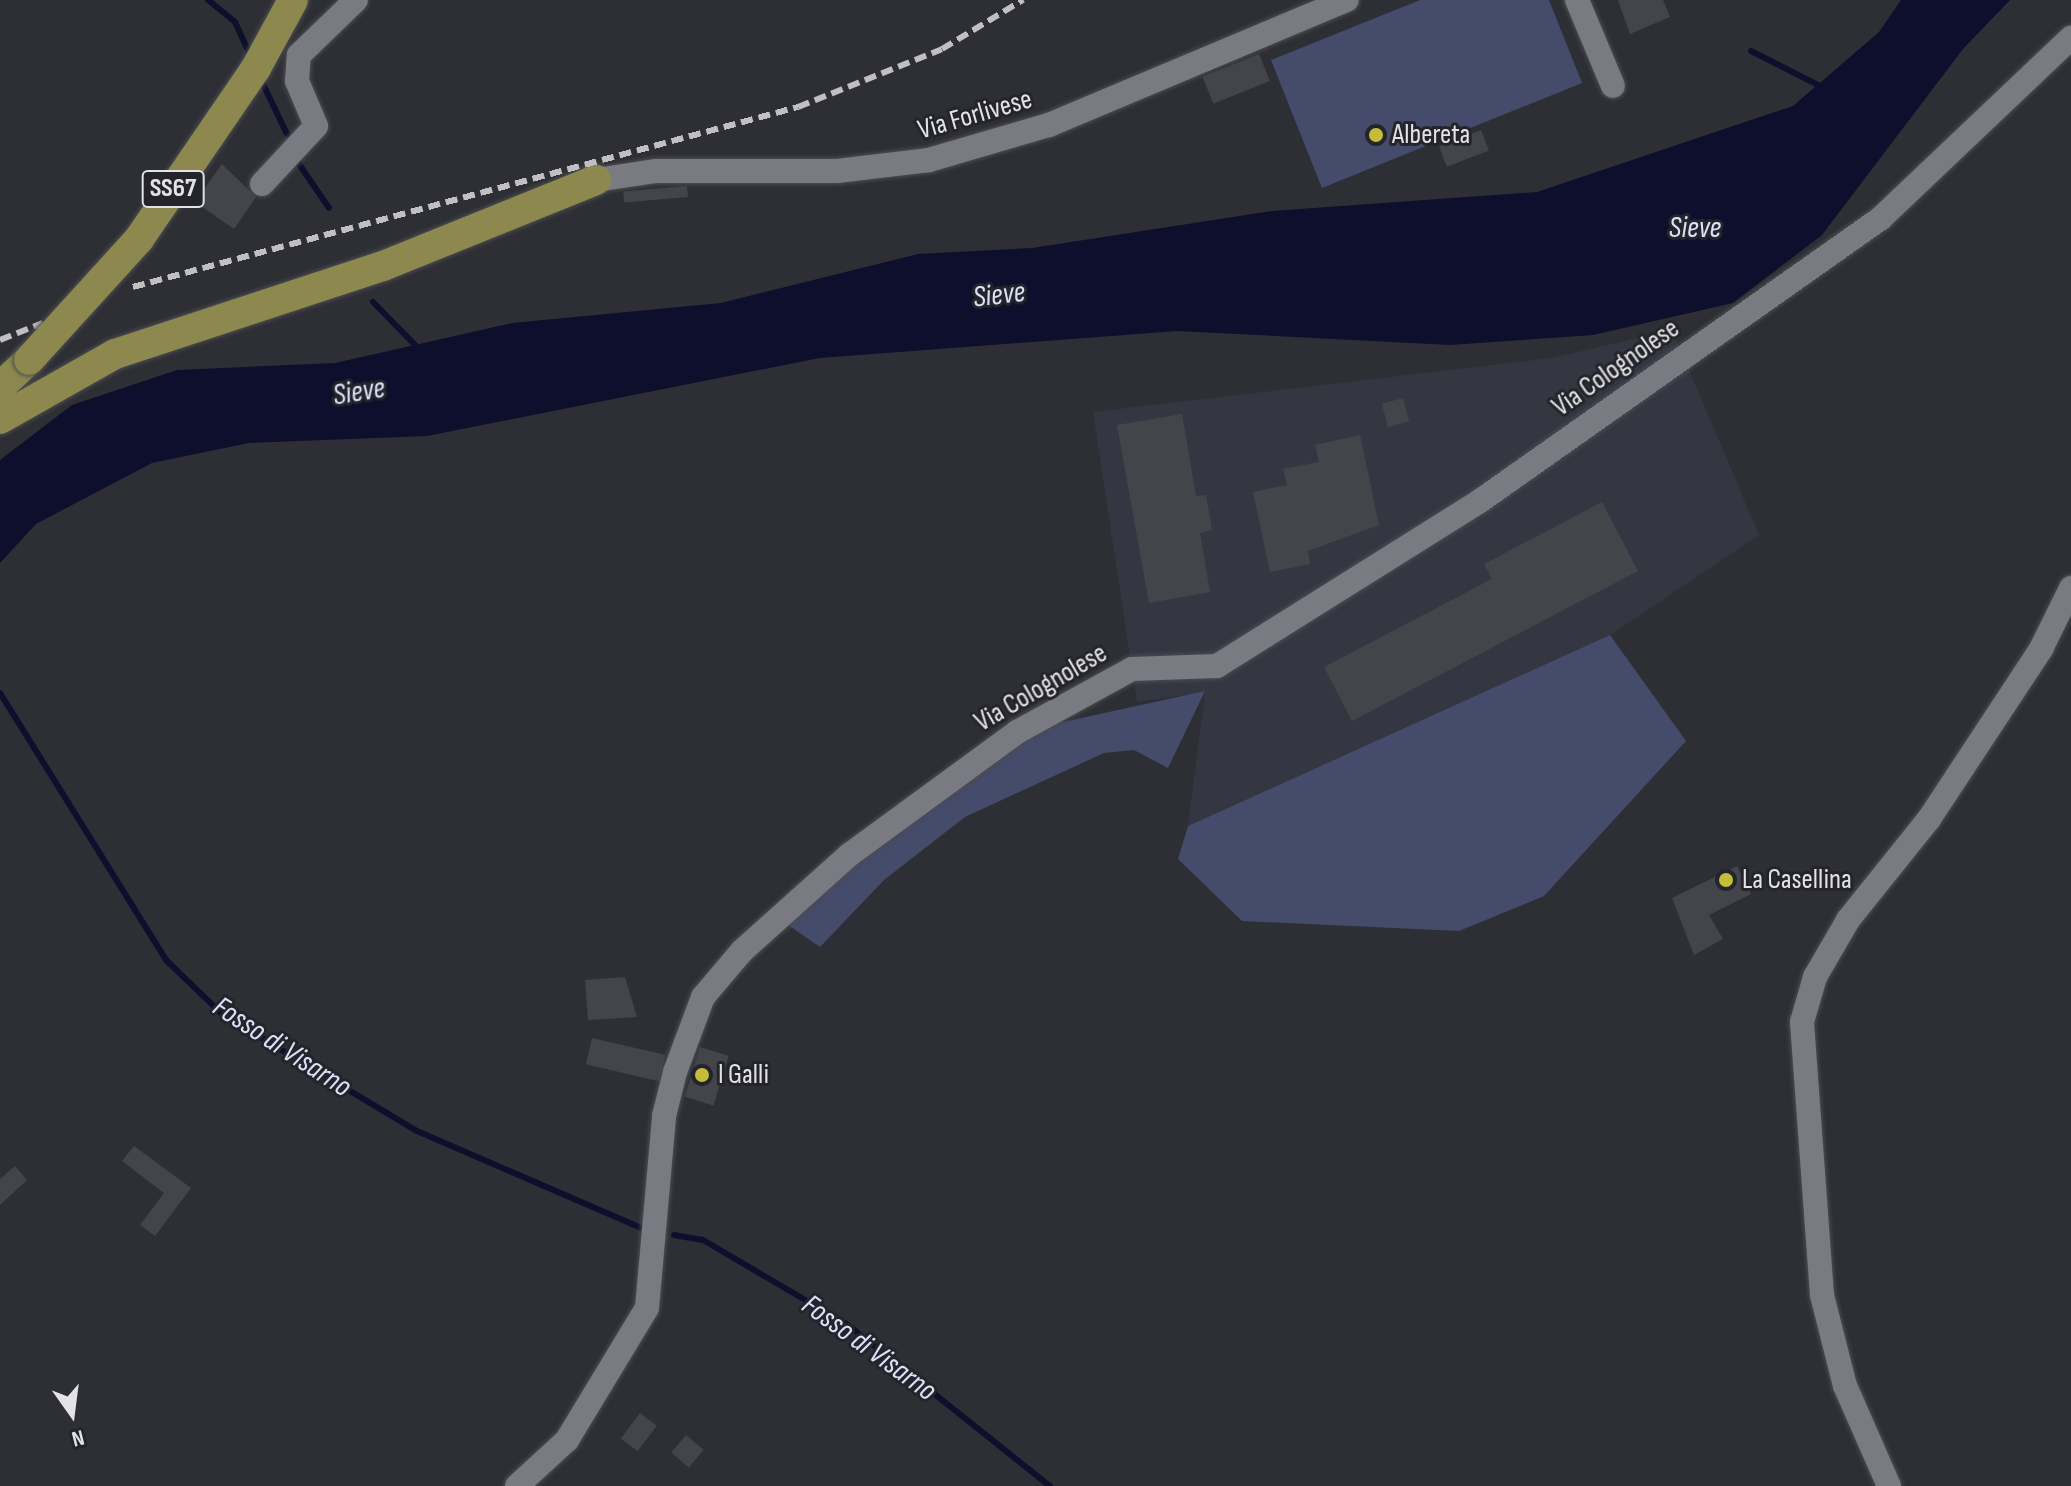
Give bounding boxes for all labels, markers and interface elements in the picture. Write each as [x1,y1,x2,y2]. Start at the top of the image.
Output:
street label: Via Forlivese [914,83,1036,147]
place label: Albereta [1392,118,1470,152]
marker: Albereta [1367,126,1385,144]
road number: SS67 [141,167,205,211]
water label: Sieve [1669,210,1721,246]
water label: Sieve [971,274,1027,316]
street label: Via Colognolese [1546,312,1686,424]
water label: Sieve [330,370,388,414]
street label: Via Colognolese [969,637,1113,739]
place label: La Casellina [1742,863,1852,897]
marker: La Casellina [1717,871,1735,889]
water label: Fosso di Visarno [206,989,358,1105]
place label: I Galli [718,1058,769,1092]
marker: I Galli [693,1066,711,1084]
water label: Fosso di Visarno [795,1287,943,1409]
north arrow [32,1374,112,1454]
text: N [69,1423,87,1452]

